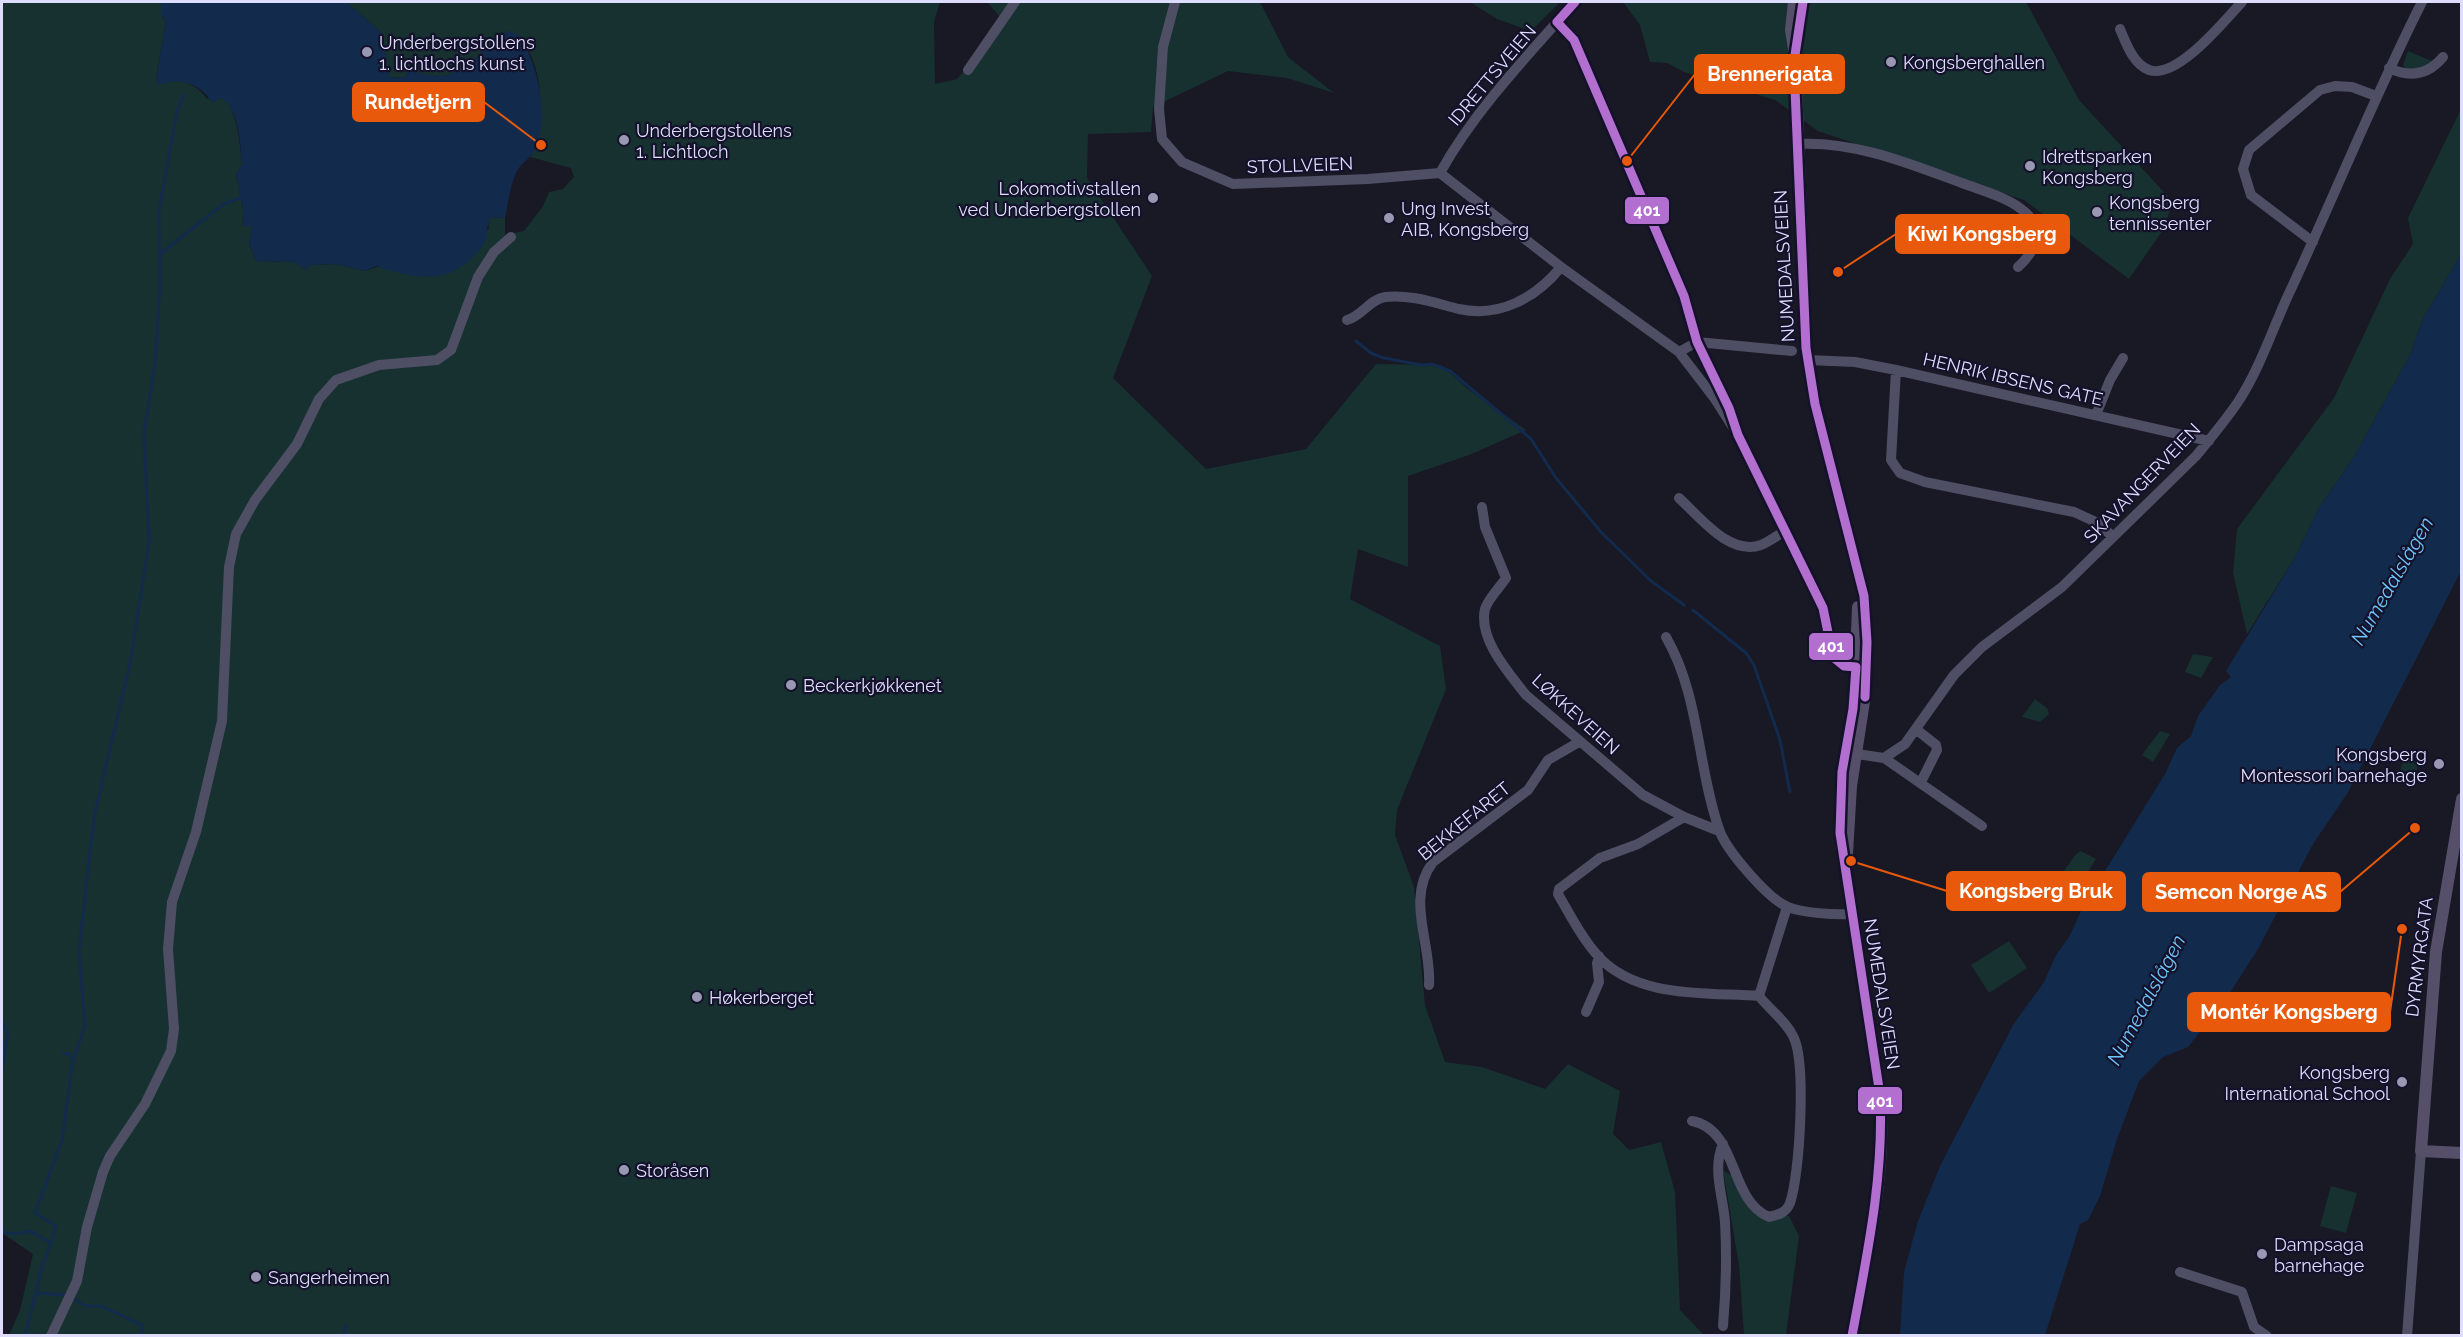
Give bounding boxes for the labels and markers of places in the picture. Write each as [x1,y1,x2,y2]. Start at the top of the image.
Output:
place label: Underbergstollens 1. lichtlochs kunst [379,32,535,74]
marker: Underbergstollens 1. lichtlochs kunst [360,45,374,59]
place label: Kongsberghallen [1903,52,2045,73]
callout: Brennerigata [1695,55,1844,93]
marker: Kongsberghallen [1884,55,1898,69]
callout: Rundetjern [353,83,484,121]
place label: Underbergstollens 1. Lichtloch [636,120,792,162]
marker: Underbergstollens 1. Lichtloch [617,133,631,147]
place label: Idrettsparken Kongsberg [2042,146,2152,188]
marker: Idrettsparken Kongsberg [2023,159,2037,173]
place label: Lokomotivstallen ved Underbergstollen [958,178,1141,220]
marker: Lokomotivstallen ved Underbergstollen [1146,191,1160,205]
place label: Kongsberg tennissenter [2109,192,2212,234]
place label: Ung Invest AIB, Kongsberg [1401,198,1529,240]
marker: Kongsberg tennissenter [2090,205,2104,219]
marker: Ung Invest AIB, Kongsberg [1382,211,1396,225]
callout: Kiwi Kongsberg [1896,215,2069,253]
place label: Beckerkjøkkenet [803,675,942,696]
marker: Beckerkjøkkenet [784,678,798,692]
place label: Kongsberg Montessori barnehage [2241,744,2427,786]
marker: Kongsberg Montessori barnehage [2432,757,2446,771]
callout: Kongsberg Bruk [1947,872,2125,910]
callout: Semcon Norge AS [2143,873,2340,911]
place label: Høkerberget [709,987,814,1008]
marker: Høkerberget [690,990,704,1004]
callout: Montér Kongsberg [2188,993,2390,1031]
place label: Kongsberg International School [2225,1062,2390,1104]
marker: Kongsberg International School [2395,1075,2409,1089]
place label: Storåsen [636,1160,709,1181]
marker: Storåsen [617,1163,631,1177]
place label: Dampsaga barnehage [2274,1234,2365,1276]
marker: Dampsaga barnehage [2255,1247,2269,1261]
place label: Sangerheimen [268,1267,390,1288]
marker: Sangerheimen [249,1270,263,1284]

